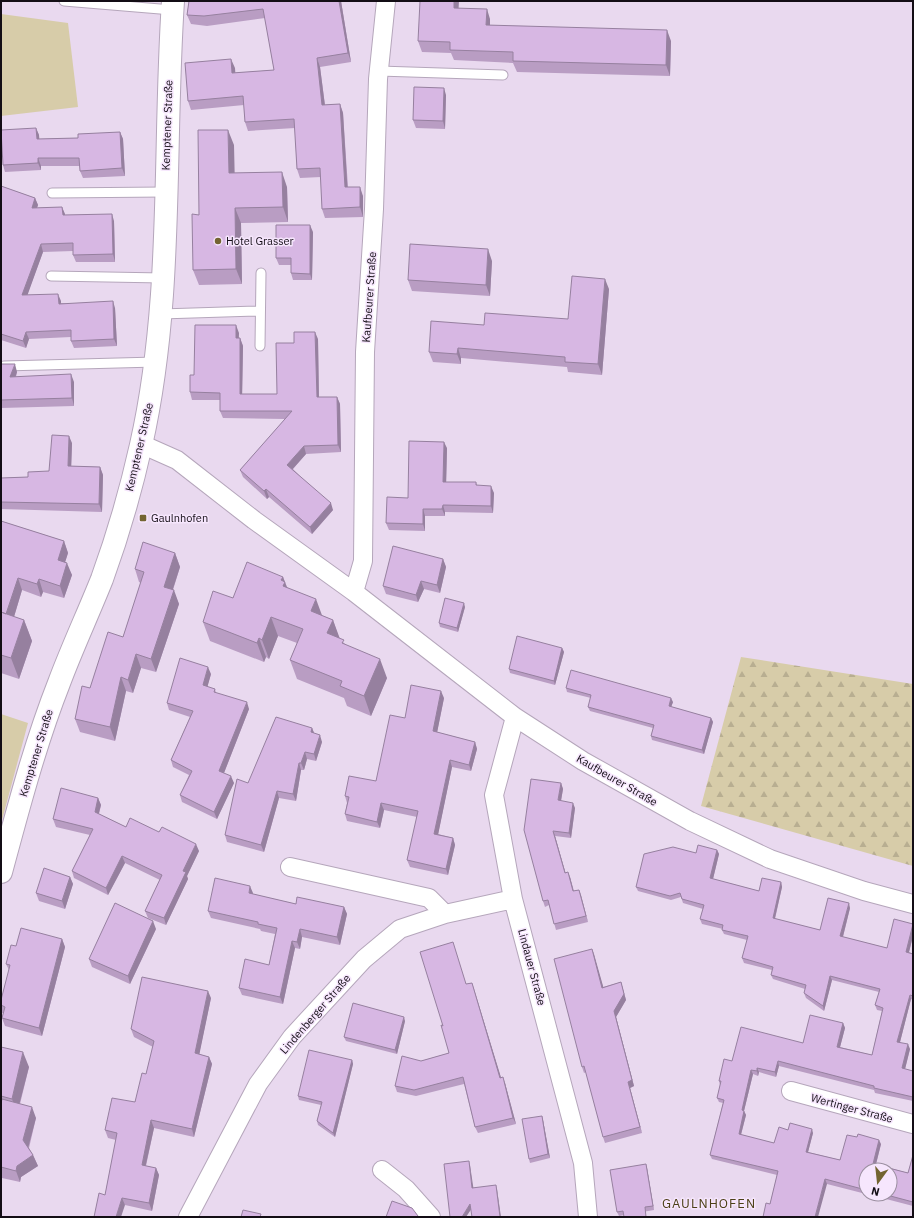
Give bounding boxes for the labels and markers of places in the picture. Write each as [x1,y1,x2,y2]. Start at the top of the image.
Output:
place label: Hotel Grasser [226,234,294,248]
marker: Hotel Grasser [213,236,223,246]
place label: Gaulnhofen [151,511,208,525]
marker: Gaulnhofen [138,513,148,523]

